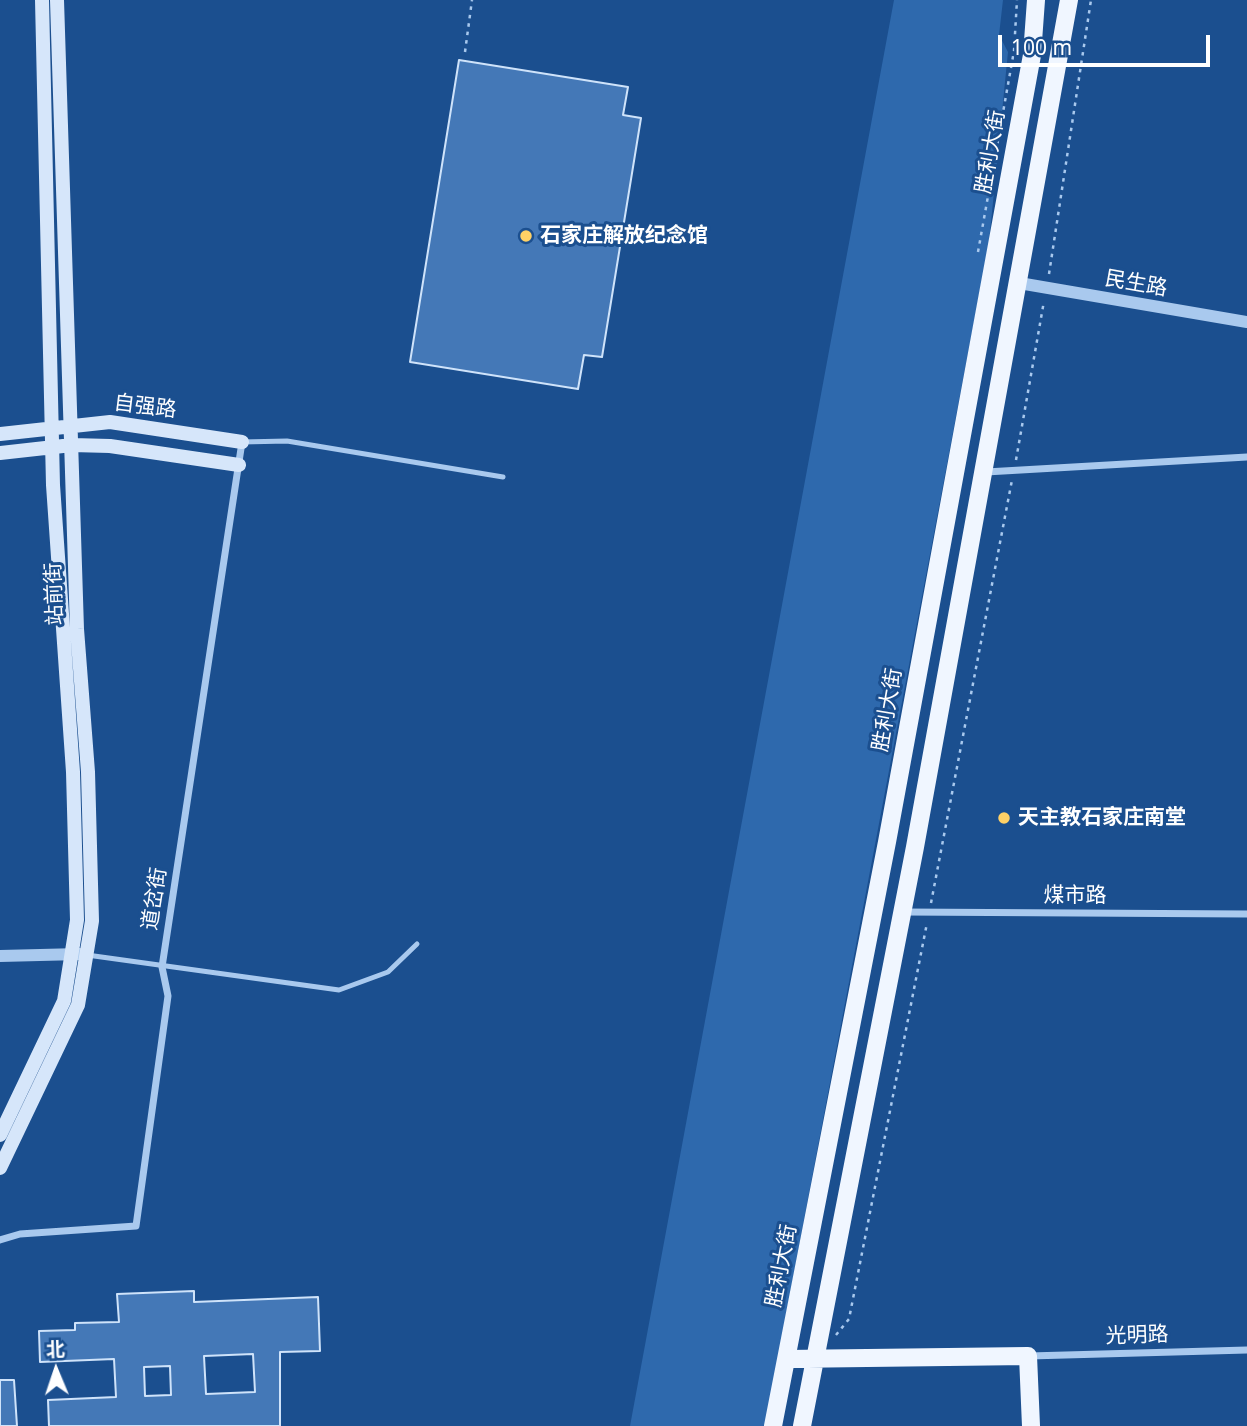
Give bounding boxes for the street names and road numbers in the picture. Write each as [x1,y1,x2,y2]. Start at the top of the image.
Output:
street label: 胜利大街 [971,108,1011,196]
street label: 民生路 [1103,266,1169,302]
street label: 自强路 [112,391,178,423]
street label: 站前街 [41,562,69,626]
street label: 胜利大街 [868,666,908,754]
street label: 道岔街 [138,866,172,932]
street label: 煤市路 [1044,883,1106,909]
street label: 胜利大街 [762,1222,802,1310]
street label: 光明路 [1105,1322,1169,1350]

